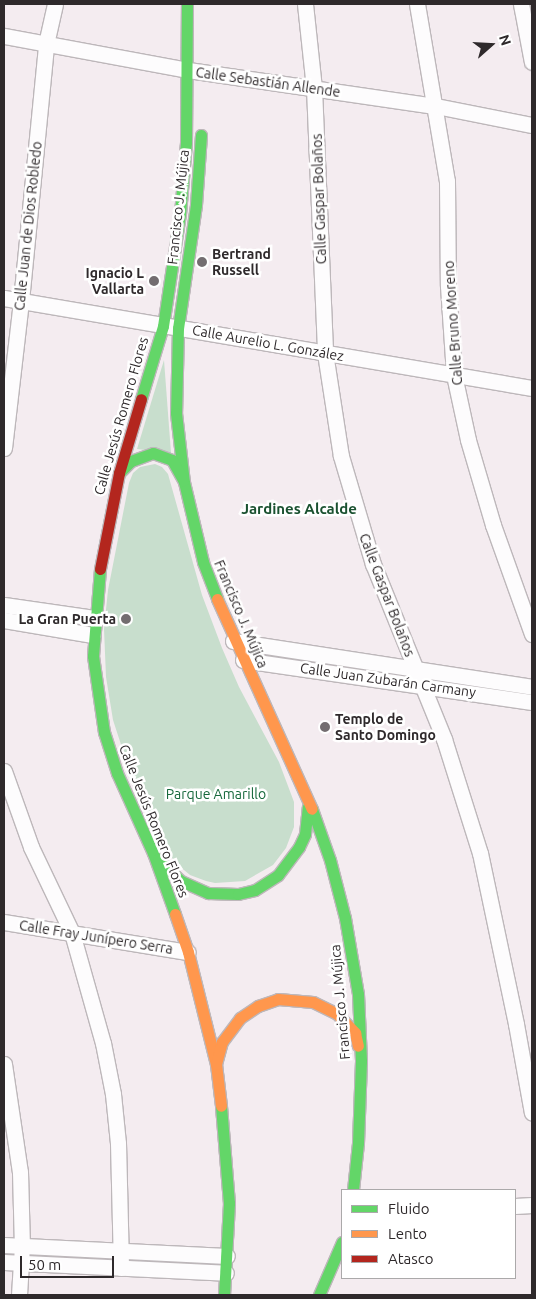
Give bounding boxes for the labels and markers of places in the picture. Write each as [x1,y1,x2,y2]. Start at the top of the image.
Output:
place label: Bertrand Russell [212,246,271,278]
marker: Bertrand Russell [196,256,208,268]
place label: Ignacio L Vallarta [86,265,144,298]
marker: Ignacio L Vallarta [148,275,160,287]
place label: La Gran Puerta [19,611,116,627]
marker: La Gran Puerta [120,613,132,625]
place label: Templo de Santo Domingo [335,711,436,744]
marker: Templo de Santo Domingo [319,721,331,733]

